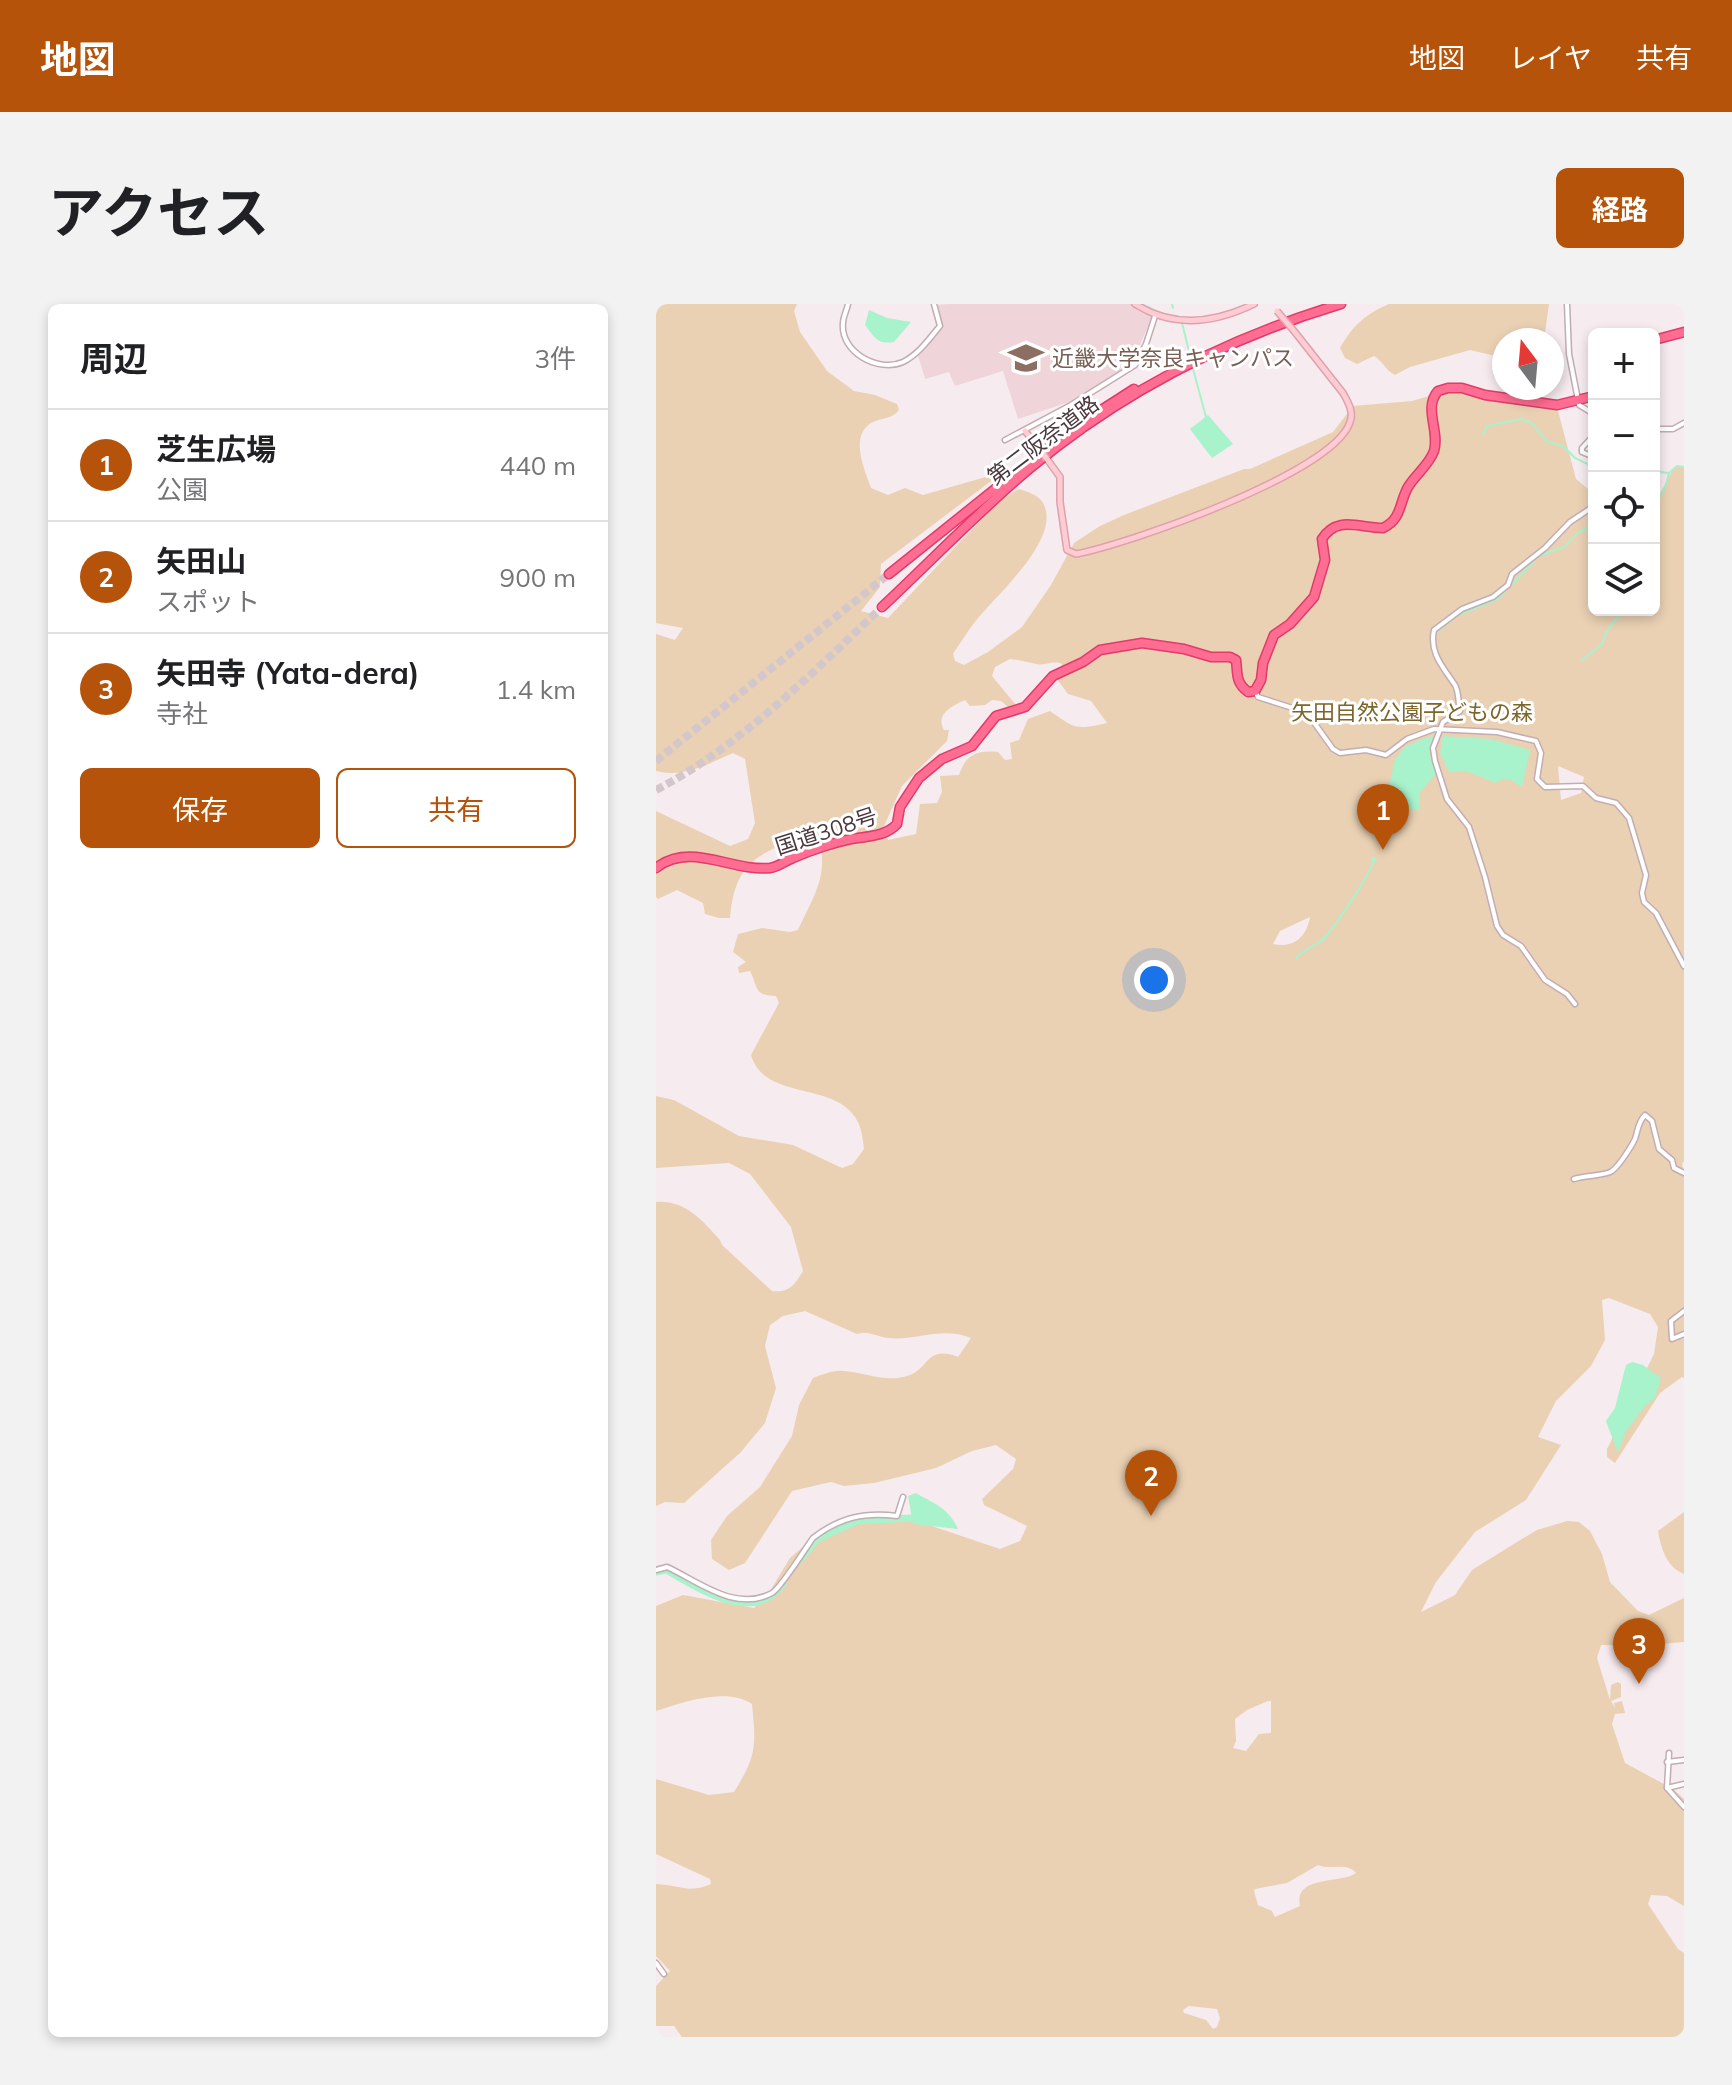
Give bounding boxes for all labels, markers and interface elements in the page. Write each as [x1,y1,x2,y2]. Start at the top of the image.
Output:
text: 地図 [40,35,116,83]
text: 地図 [1409,40,1465,75]
text: レイヤ [1509,40,1592,75]
text: 共有 [1636,40,1692,75]
button: 経路 [1556,168,1684,248]
text: アクセス [48,177,269,247]
north arrow [1492,328,1564,400]
map controls [1588,328,1660,616]
button: + [1588,328,1660,400]
text: 周辺 [80,337,148,380]
school or university icon: 近畿大学奈良キャンパス [1007,339,1045,377]
text: 3件 [534,342,576,375]
place label: 近畿大学奈良キャンパス [1052,344,1294,372]
street label: 第二阪奈道路 [982,389,1104,491]
button: − [1588,400,1660,472]
text: 芝生広場 [156,430,276,468]
text: 1 [98,449,114,482]
text: 440 m [500,449,576,482]
button: locate [1588,472,1660,544]
text: 公園 [156,473,208,506]
text: 矢田山 [156,542,246,580]
button: layers [1588,544,1660,616]
text: 2 [98,561,114,594]
text: 900 m [500,561,576,594]
text: スポット [156,585,260,618]
text: 矢田寺 (Yata-dera) [156,654,420,692]
text: 3 [98,673,114,706]
text: 1.4 km [496,673,576,706]
text: 寺社 [156,697,208,730]
park label: 矢田自然公園子どもの森 [1291,698,1533,726]
button: 保存 [80,768,320,848]
button: 共有 [336,768,576,848]
pin: 1 [1357,784,1409,850]
street label: 国道308号 [771,801,881,861]
your location [1134,960,1174,1000]
pin: 2 [1125,1450,1177,1516]
pin: 3 [1613,1618,1665,1684]

